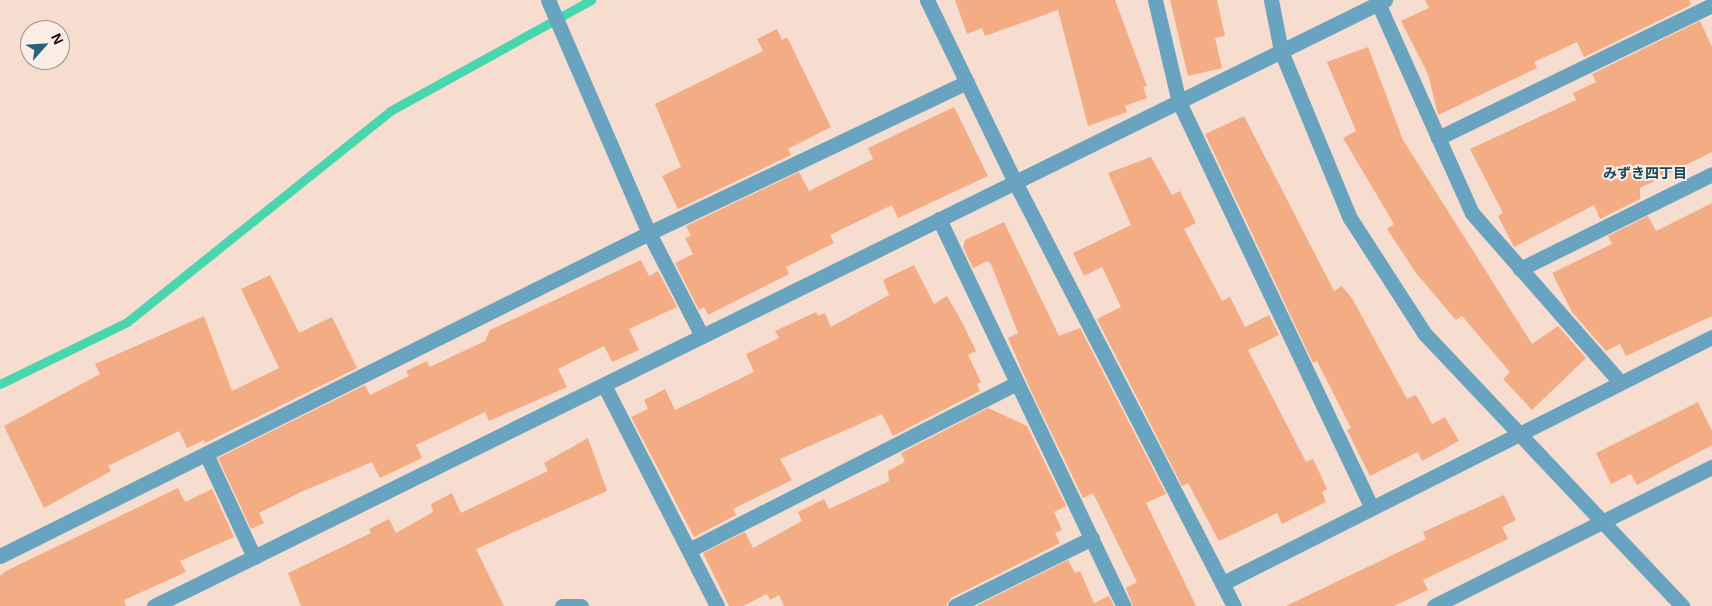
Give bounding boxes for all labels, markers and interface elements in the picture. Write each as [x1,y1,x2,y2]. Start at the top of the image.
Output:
north arrow [20,20,70,70]
text: N [48,31,67,47]
district label: みずき四丁目 [1603,165,1687,181]

